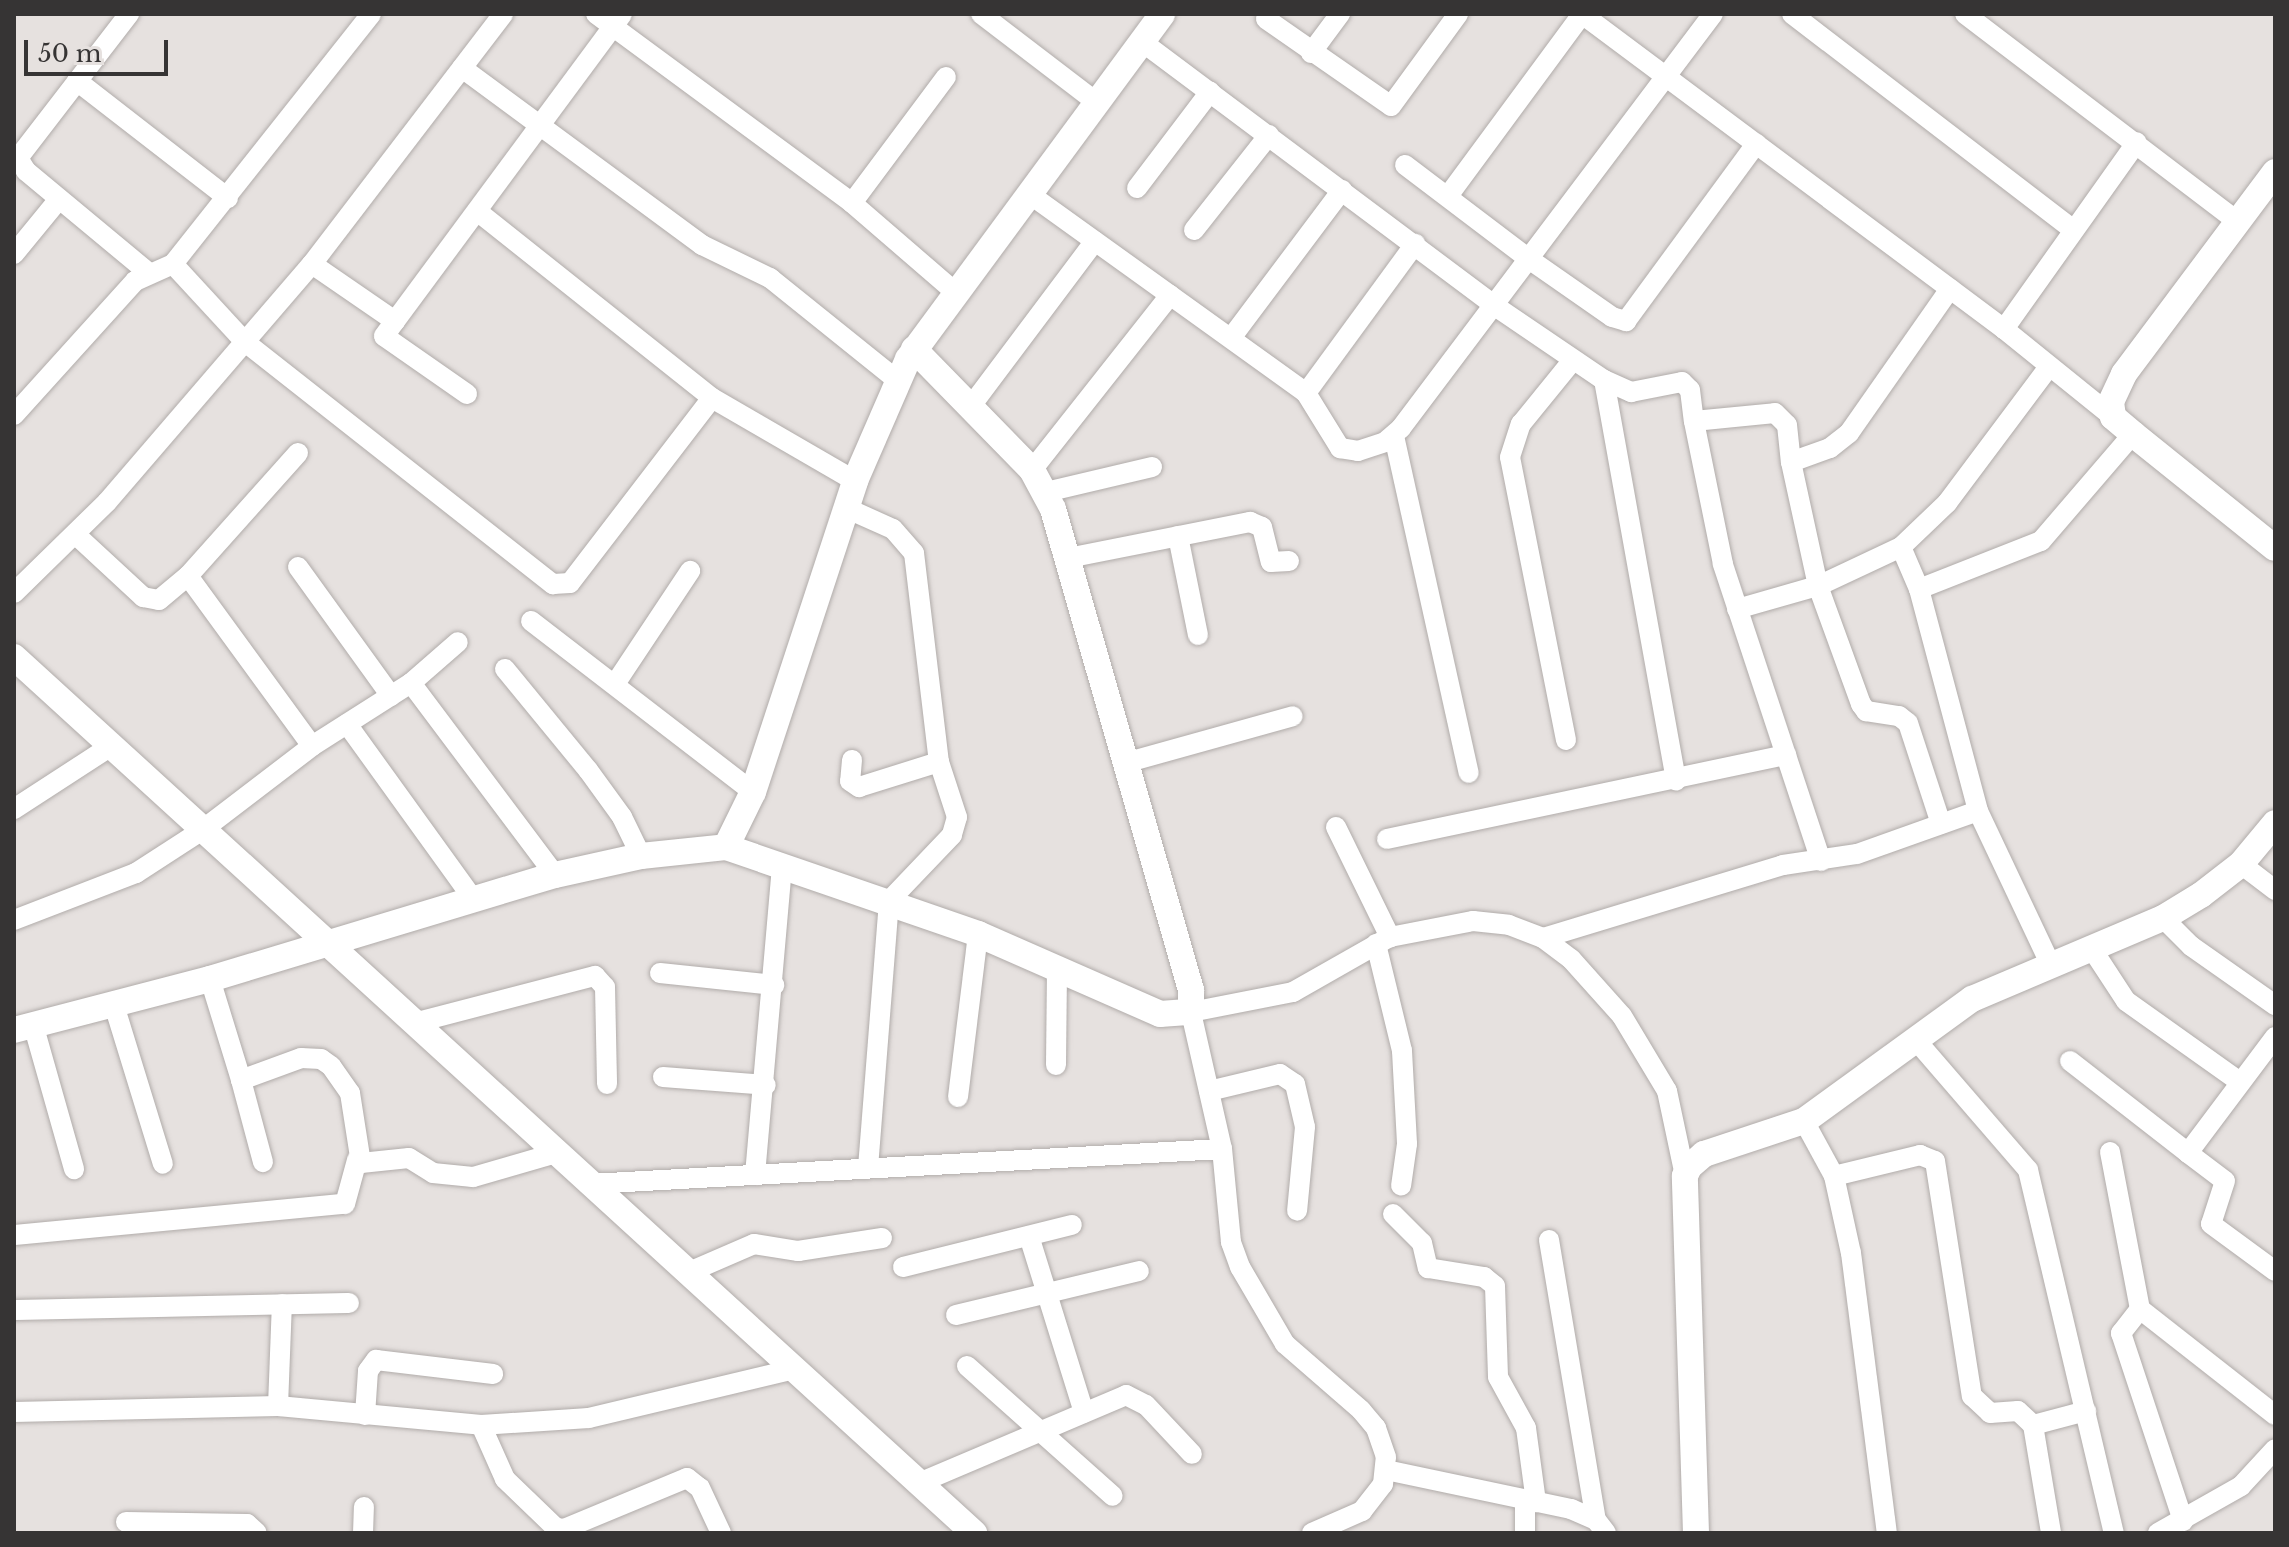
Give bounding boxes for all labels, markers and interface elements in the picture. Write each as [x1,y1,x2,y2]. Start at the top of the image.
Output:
scale bar [28,24,172,74]
text: 50 m [38,39,101,68]

